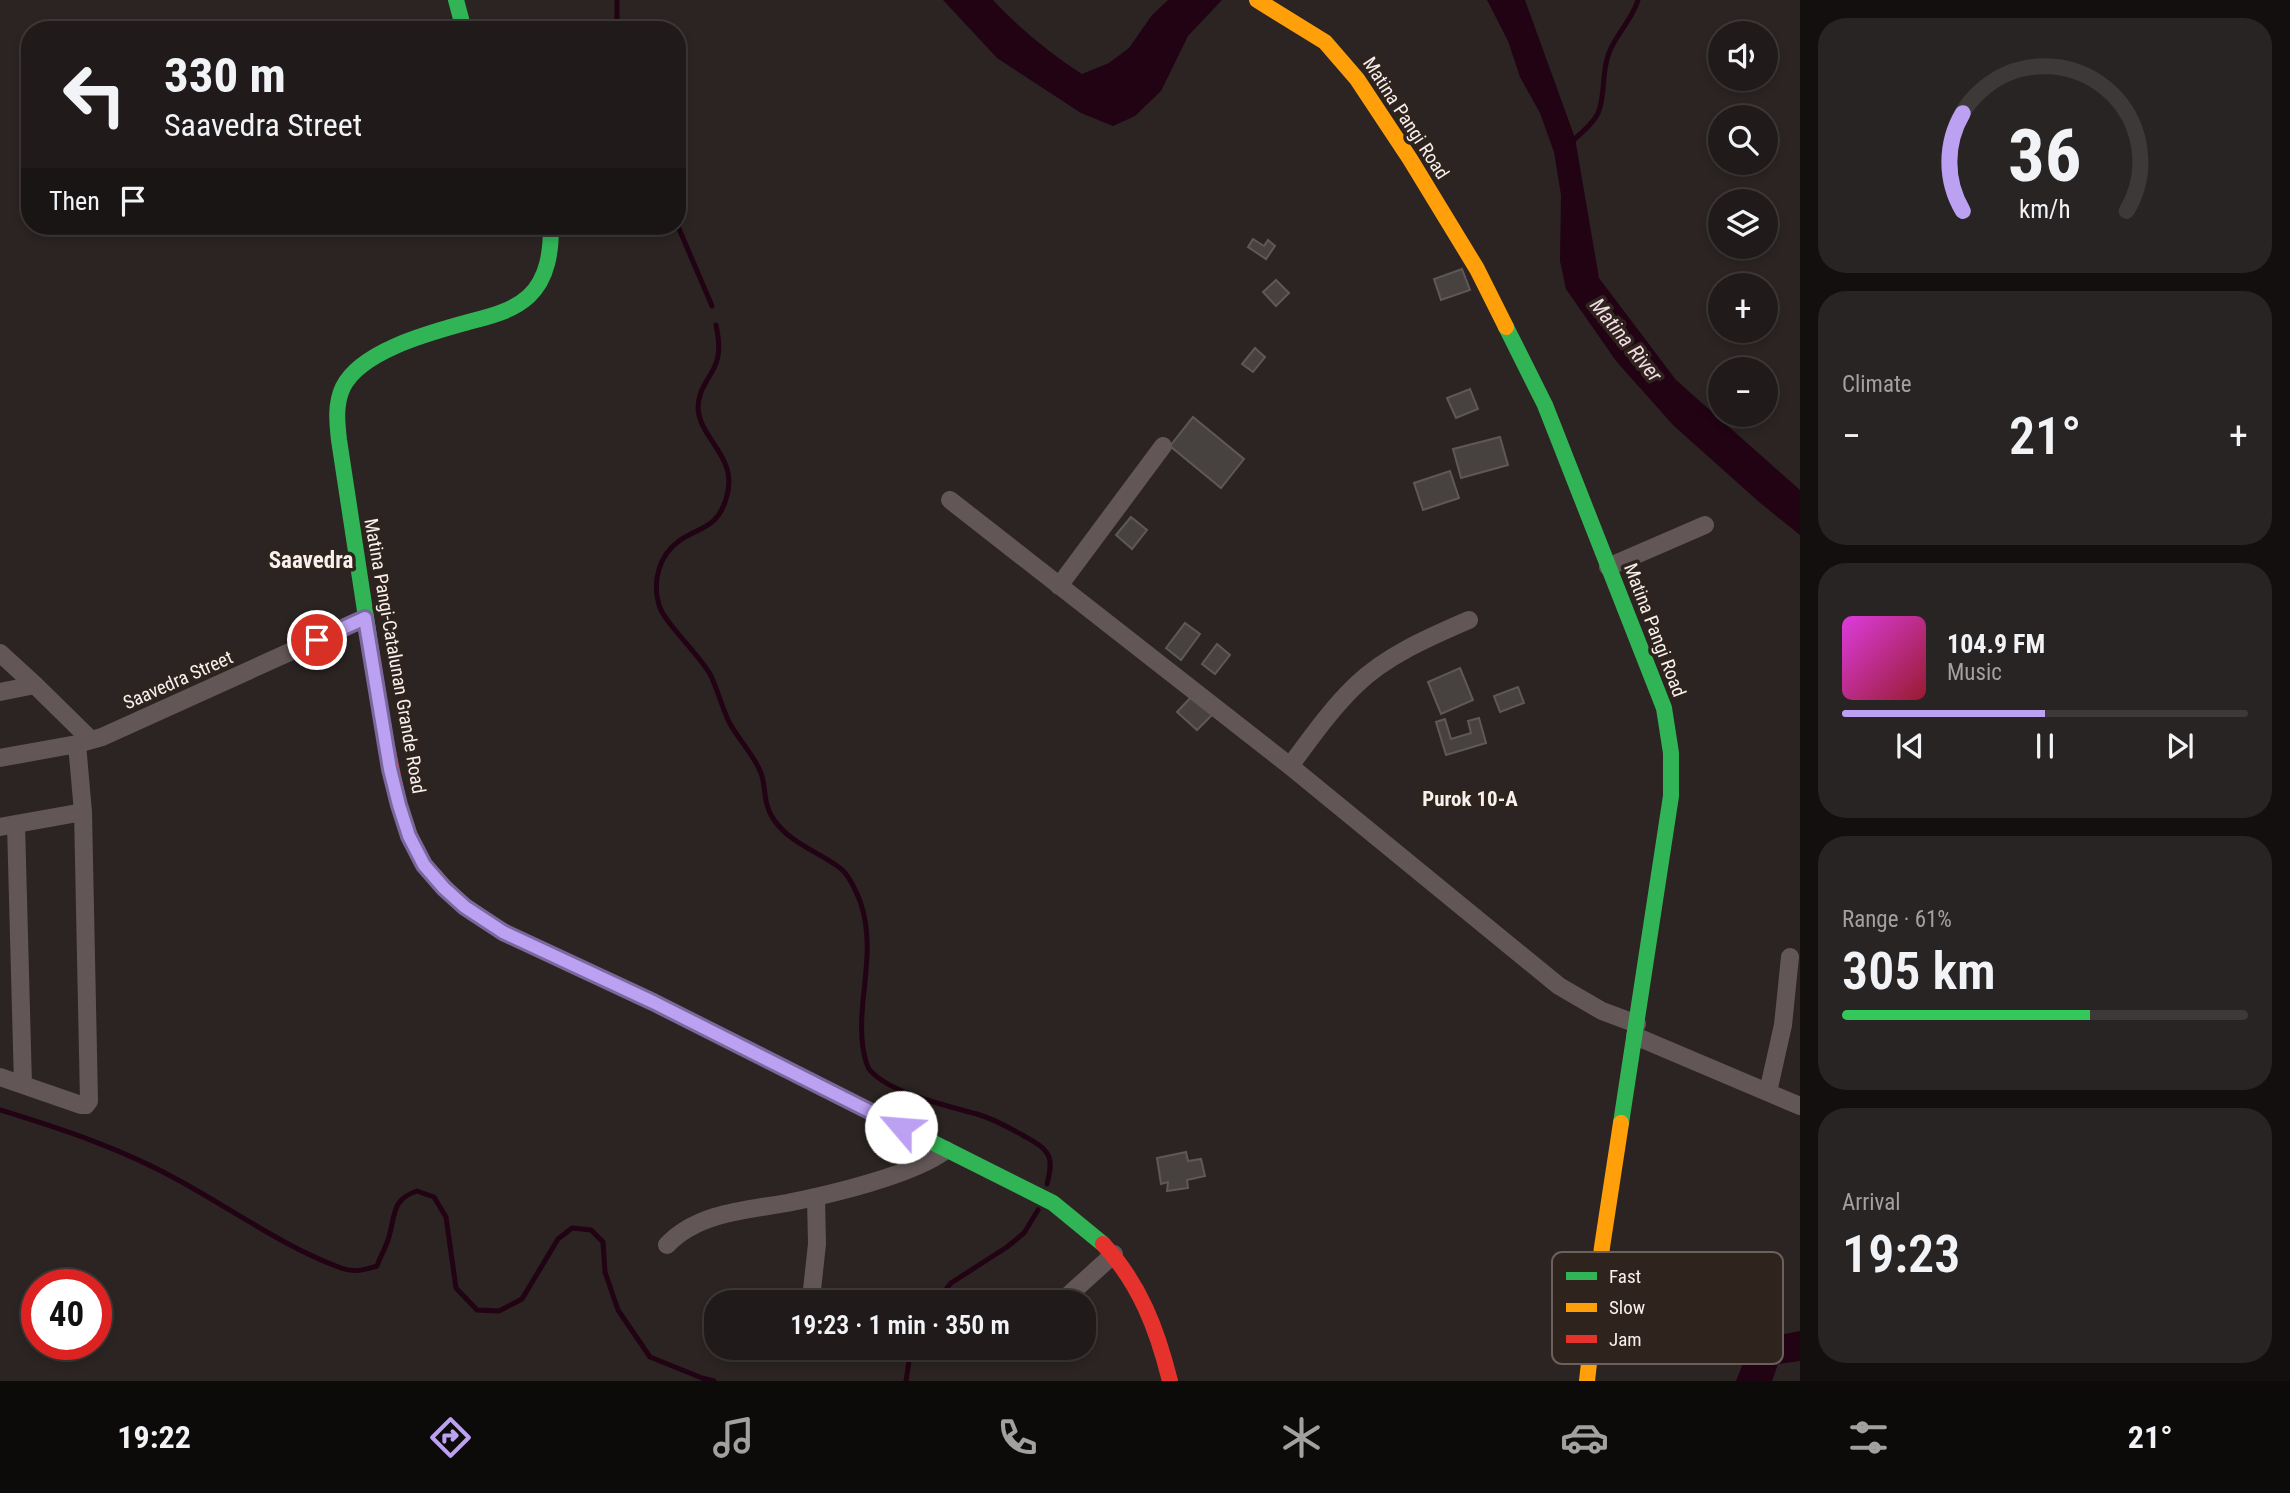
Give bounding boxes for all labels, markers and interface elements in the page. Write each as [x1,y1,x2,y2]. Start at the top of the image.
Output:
map controls [1708,21,1778,427]
button: sound [1708,21,1778,91]
text: 330 m [164,47,286,104]
icon: left [49,49,140,140]
street label: Matina Pangi Road [1358,53,1454,183]
button: search [1708,105,1778,175]
text: Saavedra Street [164,106,362,144]
text: 36 [2008,114,2082,200]
icon: arrive [114,182,152,220]
text: Then [49,186,100,216]
button: layers [1708,189,1778,259]
text: km/h [2019,195,2071,224]
button: + [1708,273,1778,343]
water label: Matina River [1585,294,1667,387]
button: − [1708,357,1778,427]
text: Climate [1842,371,1912,398]
text: 21° [2009,406,2081,467]
text: − [1842,414,1861,458]
text: + [2229,414,2248,458]
street label: Matina Pangi-Catalunan Grande Road [359,517,431,795]
district label: Saavedra [269,547,353,574]
street label: Matina Pangi Road [1619,560,1691,700]
pin [287,610,347,670]
icon: arrive [298,621,336,659]
text: 104.9 FM [1947,629,2045,659]
street label: Saavedra Street [120,646,236,714]
text: Music [1947,659,2002,686]
icon: previous [1891,727,1929,765]
icon: pause [2026,727,2064,765]
icon: next [2161,727,2199,765]
district label: Purok 10-A [1422,787,1518,811]
text: Range · 61% [1842,906,1952,933]
text: 305 km [1842,941,1996,1002]
position arrow [864,1090,938,1164]
text: Arrival [1842,1189,1901,1216]
text: 19:23 [1842,1224,1960,1285]
legend [1552,1252,1783,1364]
text: Fast [1609,1265,1641,1288]
speed limit sign: 40 [21,1269,112,1360]
text: Slow [1609,1296,1645,1319]
text: 19:23 · 1 min · 350 m [790,1310,1010,1340]
text: Jam [1609,1328,1642,1351]
icon: directions [426,1413,475,1462]
icon: music [709,1413,758,1462]
icon: phone [993,1413,1042,1462]
icon: climate [1277,1413,1326,1462]
icon: car [1560,1413,1609,1462]
icon: filters [1844,1413,1893,1462]
text: 19:22 [117,1418,191,1456]
text: 21° [2128,1418,2173,1456]

